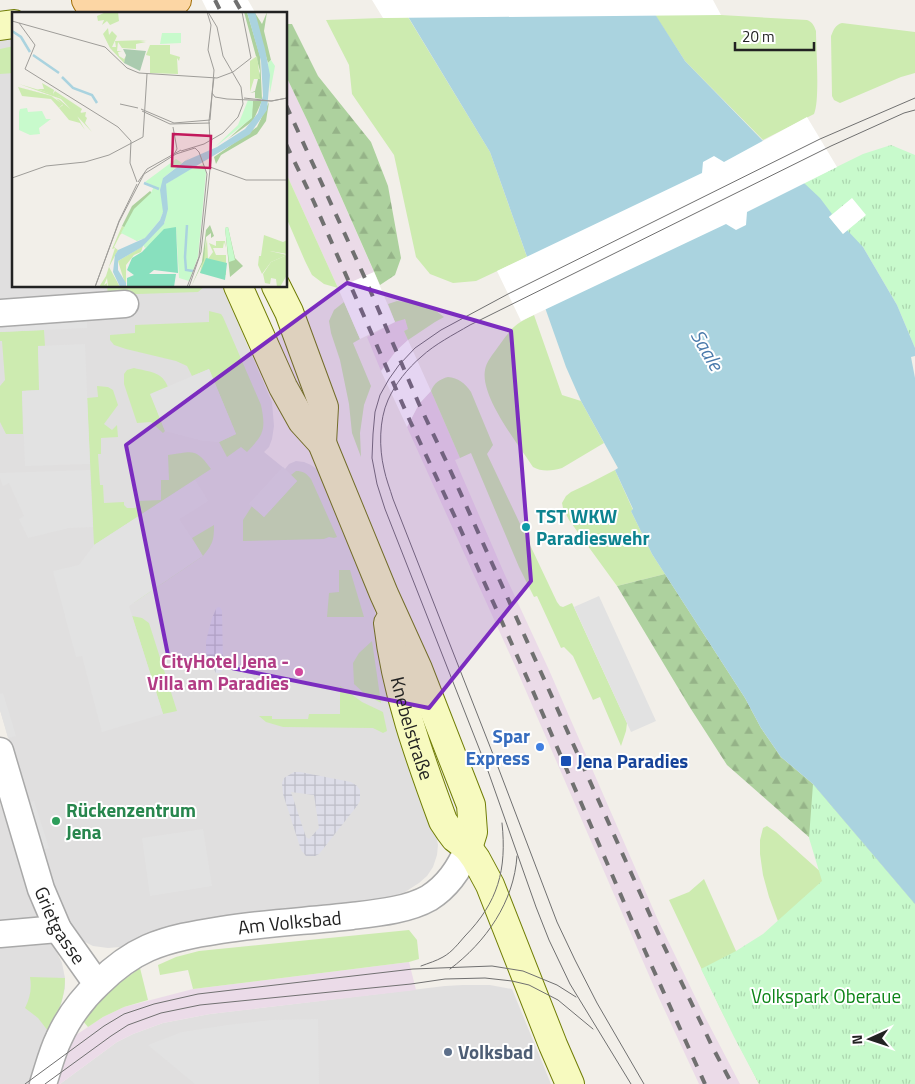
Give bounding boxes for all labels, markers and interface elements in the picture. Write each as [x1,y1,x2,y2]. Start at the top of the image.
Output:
inset map [12,12,288,288]
scale bar [735,20,814,52]
text: 20 m [742,25,775,48]
water label: Saale [683,323,733,378]
place label: TST WKW Paradieswehr [536,501,650,552]
marker: TST WKW Paradieswehr [520,521,532,533]
place label: CityHotel Jena - Villa am Paradies [147,646,289,697]
marker: CityHotel Jena - Villa am Paradies [293,666,305,678]
street label: Knebelstraße [384,673,442,784]
place label: Spar Express [465,721,530,772]
marker: Spar Express [534,741,546,753]
place label: Jena Paradies [577,746,688,775]
marker: Jena Paradies [559,754,573,768]
place label: Rückenzentrum Jena [66,795,196,846]
marker: Rückenzentrum Jena [50,815,62,827]
street label: Grietgasse [27,882,94,970]
street label: Am Volksbad [236,902,343,941]
park label: Volkspark Oberaue [751,981,901,1010]
north arrow [845,1014,895,1064]
text: N [846,1034,867,1045]
place label: Volksbad [458,1037,533,1066]
marker: Volksbad [442,1046,454,1058]

